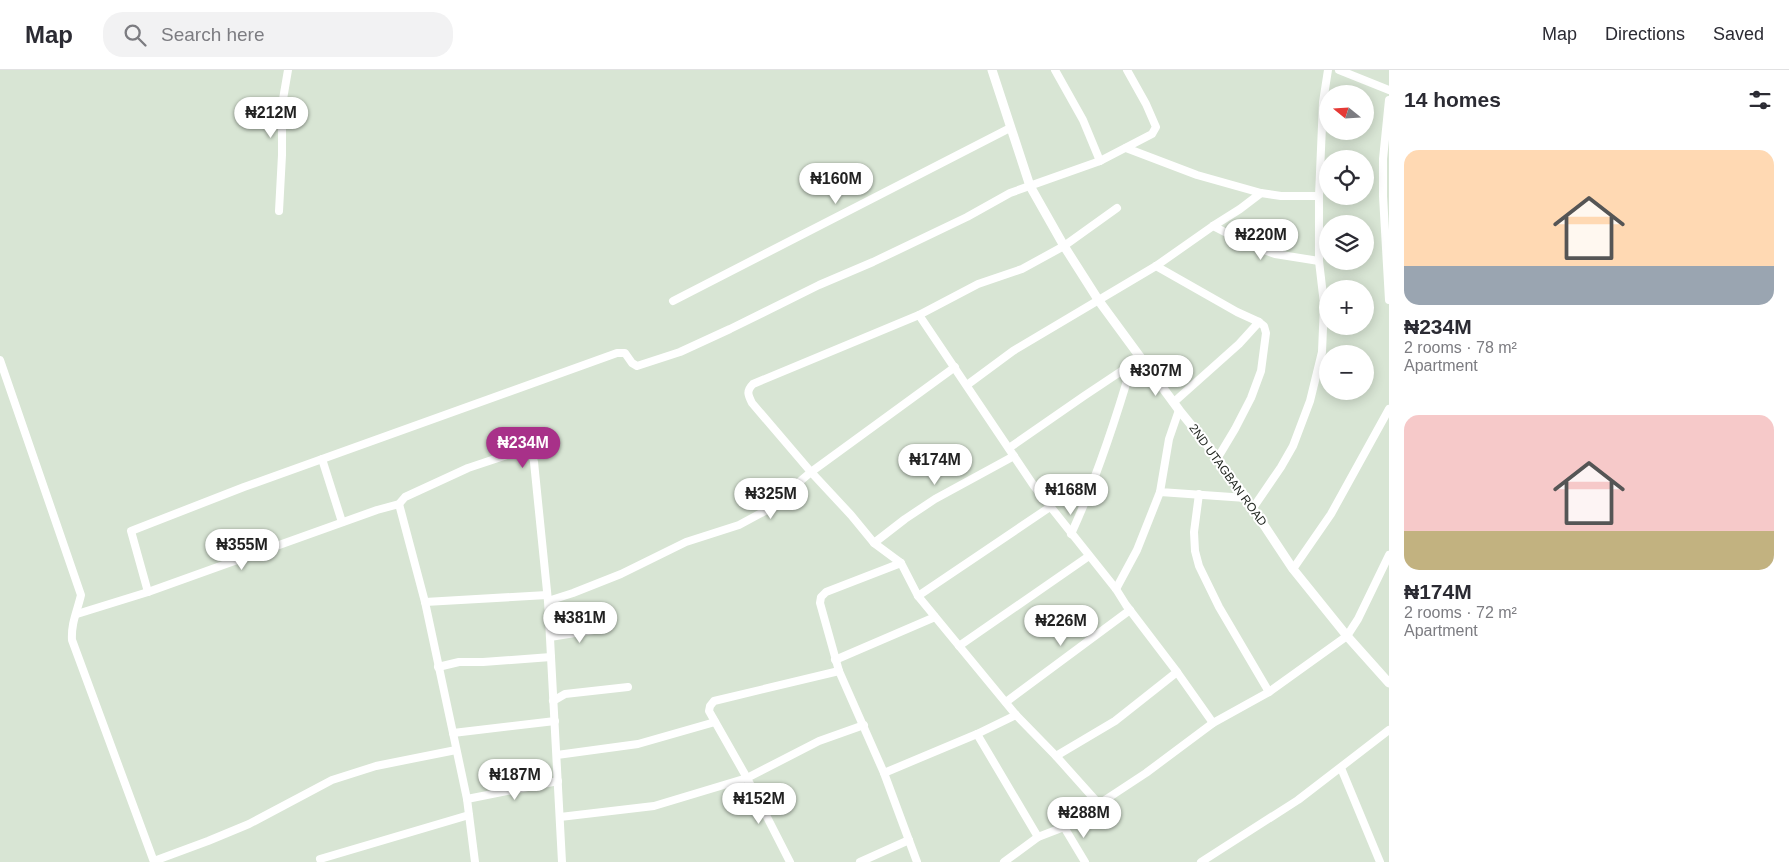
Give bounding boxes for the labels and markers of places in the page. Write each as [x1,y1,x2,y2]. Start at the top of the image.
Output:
pin: ₦212M [236,97,306,139]
pin: ₦160M [801,162,871,205]
pin: ₦220M [1226,218,1296,261]
pin: ₦307M [1121,354,1191,397]
pin: ₦234M [488,426,558,469]
pin: ₦174M [900,444,970,486]
pin: ₦168M [1036,474,1106,516]
pin: ₦325M [736,478,806,520]
pin: ₦355M [207,528,277,571]
pin: ₦381M [545,602,615,644]
pin: ₦226M [1026,604,1096,647]
pin: ₦187M [480,758,550,801]
pin: ₦152M [724,782,794,825]
pin: ₦288M [1049,796,1119,839]

